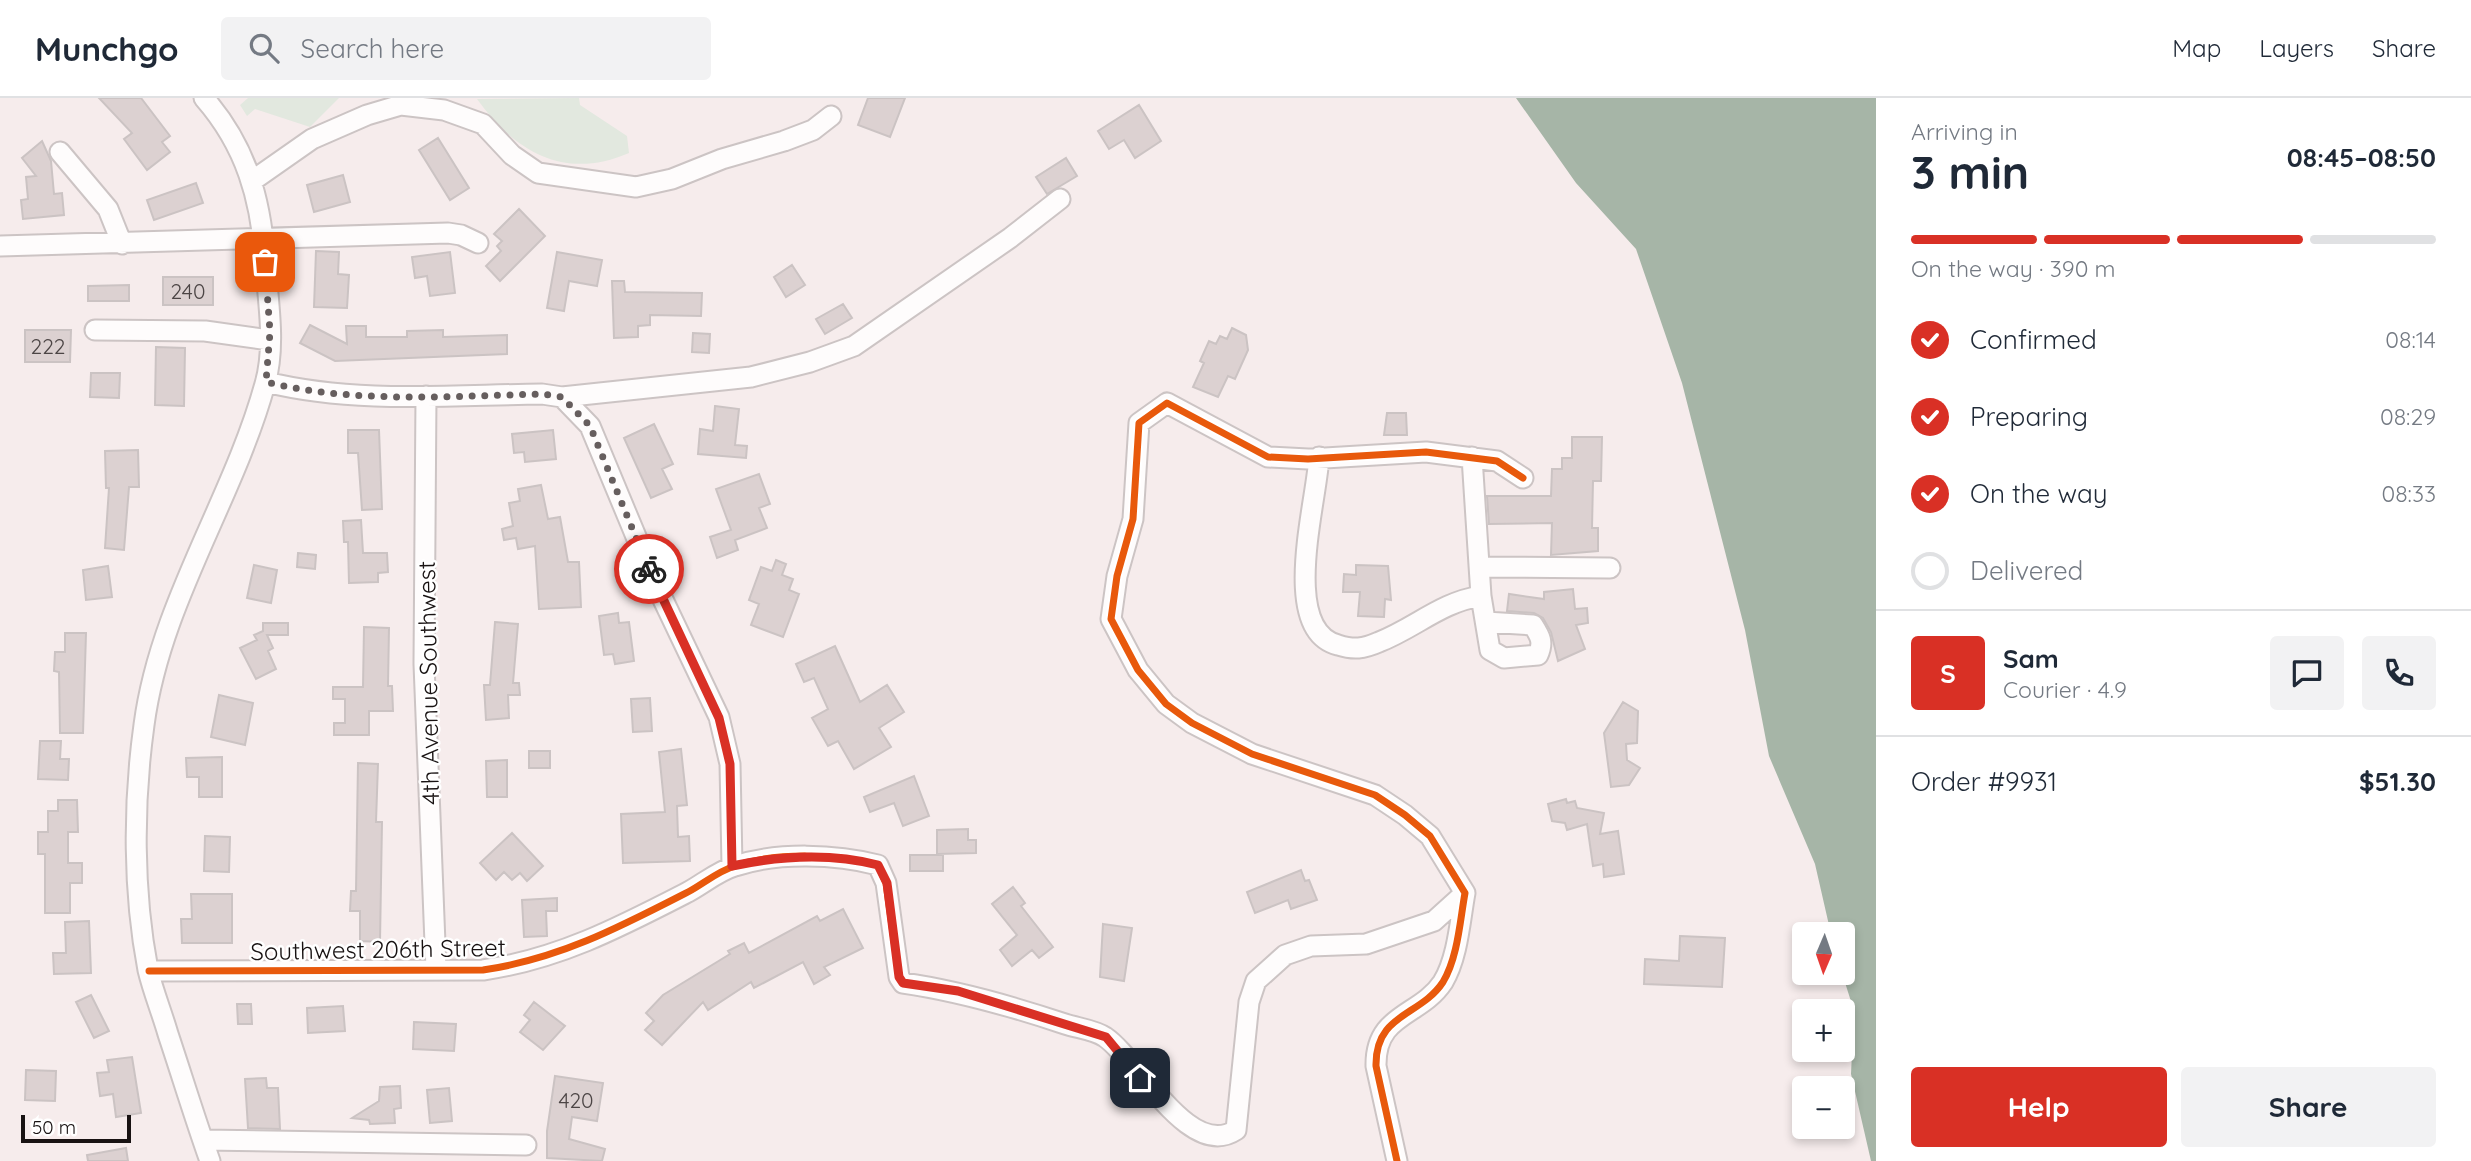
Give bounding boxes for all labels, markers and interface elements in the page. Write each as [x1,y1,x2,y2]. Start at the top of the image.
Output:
search box [221,17,711,80]
text: Munchgo [35,28,179,69]
icon: search [245,29,283,67]
text: Search here [301,32,444,65]
text: Map [2172,33,2221,63]
text: Layers [2259,33,2334,63]
text: Share [2372,33,2436,63]
text: Arriving in [1911,117,2018,146]
text: 08:45–08:50 [2287,141,2436,174]
text: 3 min [1911,143,2029,201]
pin [235,232,295,292]
icon: bag [246,243,284,281]
text: On the way · 390 m [1911,254,2116,283]
house number: 240 [171,278,205,304]
icon: check [1911,321,1949,359]
text: Confirmed [1970,323,2097,356]
text: 08:14 [2385,325,2436,354]
house number: 222 [31,333,65,359]
icon: check [1911,398,1949,436]
text: Preparing [1970,400,2088,433]
text: 08:29 [2380,402,2436,431]
icon: check [1911,475,1949,513]
text: On the way [1970,477,2108,510]
text: 08:33 [2381,479,2436,508]
courier [614,534,684,604]
icon: bike [630,550,668,588]
text: Delivered [1970,554,2083,587]
street label: 4th Avenue Southwest [411,561,445,805]
button: chat [2270,636,2344,710]
button: phone [2362,636,2436,710]
text: Sam [2003,642,2059,675]
text: S [1940,657,1956,690]
text: Courier · 4.9 [2003,675,2127,704]
text: Order #9931 [1911,765,2057,798]
text: $51.30 [2359,765,2436,798]
north arrow [1792,922,1855,985]
map controls [1792,922,1855,1139]
street label: Southwest 206th Street [250,932,506,966]
button: + [1792,999,1855,1062]
pin [1110,1048,1170,1108]
icon: home [1121,1059,1159,1097]
button: Help [1911,1067,2167,1147]
button: Share [2181,1067,2436,1147]
button: − [1792,1076,1855,1139]
house number: 420 [558,1087,594,1113]
scale bar [21,1112,131,1144]
text: 50 m [32,1115,76,1139]

